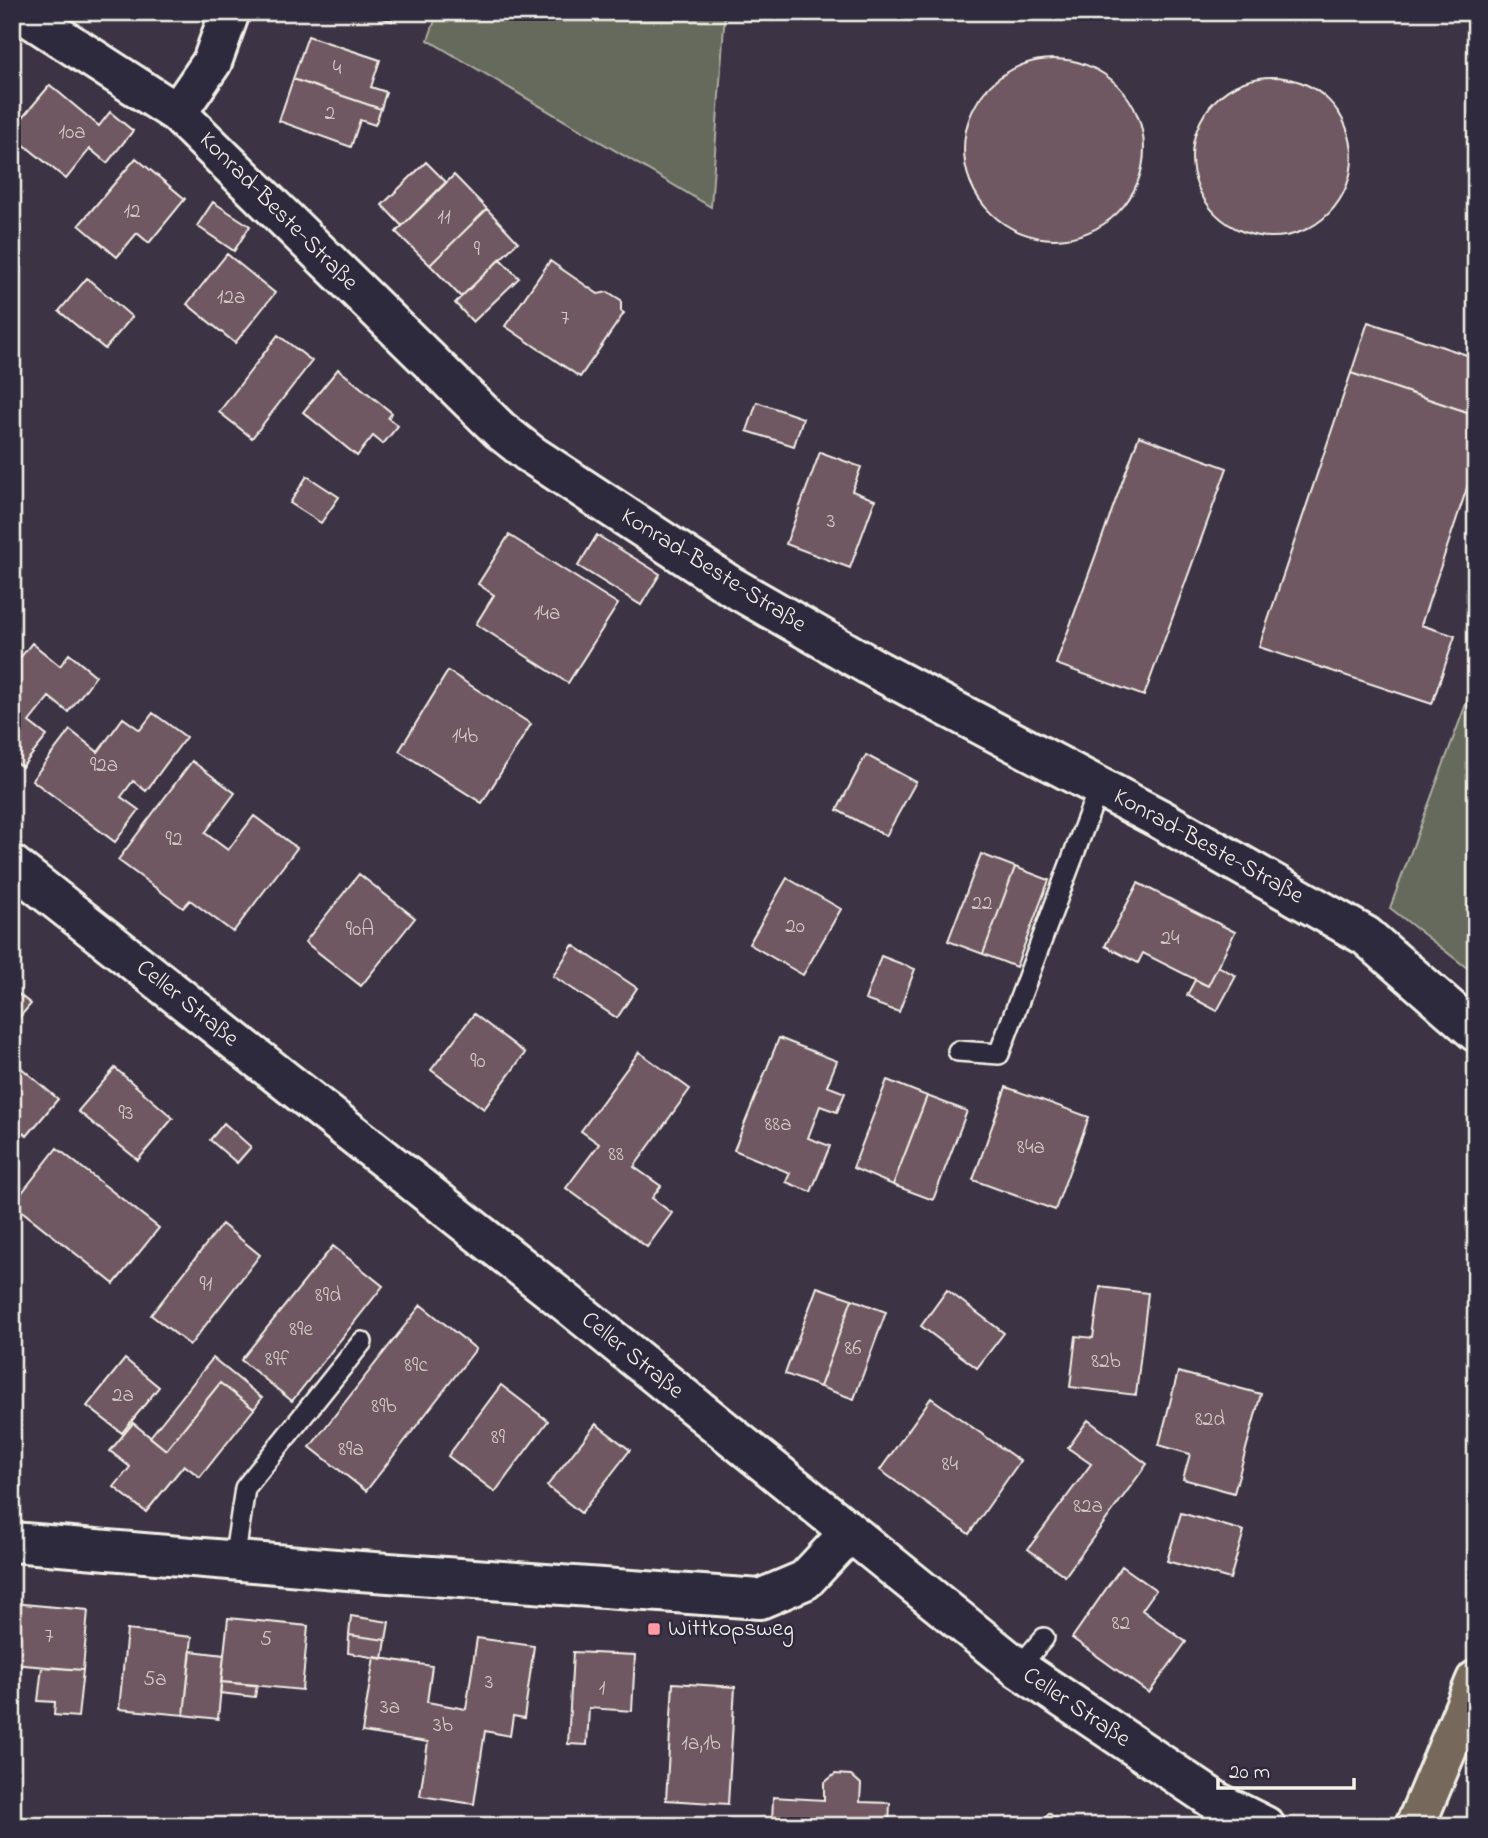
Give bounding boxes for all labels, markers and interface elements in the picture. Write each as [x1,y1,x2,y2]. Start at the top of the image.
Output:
house number: 4 [333,54,342,84]
house number: 2 [325,99,335,129]
house number: 10a [58,118,86,148]
street label: Konrad-Beste-Straße [190,124,366,300]
house number: 12 [123,197,141,227]
house number: 11 [437,203,451,233]
house number: 9 [474,235,481,265]
house number: 12a [217,283,245,313]
house number: 7 [561,304,570,334]
street label: Konrad-Beste-Straße [613,500,813,642]
house number: 3 [827,507,835,537]
house number: 14a [534,599,560,629]
house number: 14b [452,722,478,752]
house number: 92a [90,751,118,781]
street label: Konrad-Beste-Straße [1106,780,1310,914]
house number: 92 [166,825,182,855]
house number: 22 [972,889,992,919]
house number: 20 [785,912,805,942]
house number: 90A [346,915,374,945]
house number: 24 [1160,924,1180,954]
street label: Celler Straße [128,952,246,1057]
house number: 90 [470,1047,486,1077]
house number: 93 [119,1099,134,1129]
house number: 88a [764,1110,792,1140]
house number: 84a [1017,1133,1045,1163]
house number: 88 [608,1140,624,1170]
house number: 91 [200,1270,213,1300]
house number: 89d [315,1281,341,1311]
street label: Celler Straße [573,1304,691,1409]
house number: 89e [289,1315,313,1345]
house number: 86 [844,1334,862,1364]
house number: 89f [265,1345,289,1375]
house number: 82b [1091,1347,1121,1377]
house number: 89c [404,1351,428,1381]
house number: 2a [112,1381,134,1411]
house number: 89b [371,1392,397,1422]
house number: 82d [1195,1405,1225,1435]
house number: 89 [491,1423,506,1453]
house number: 89a [338,1435,364,1465]
house number: 84 [942,1450,959,1480]
house number: 82a [1073,1492,1103,1522]
house number: 82 [1112,1609,1130,1639]
place label: Wittkopsweg [668,1612,794,1647]
marker: Wittkopsweg [646,1621,662,1637]
house number: 7 [45,1622,54,1652]
house number: 5 [260,1625,272,1655]
street label: Celler Straße [1015,1659,1137,1757]
house number: 5a [143,1665,167,1695]
house number: 3 [485,1668,493,1698]
house number: 1 [599,1674,606,1704]
house number: 3a [380,1693,400,1723]
house number: 3b [433,1711,453,1741]
house number: 1a,1b [681,1729,721,1759]
scale bar [1218,1747,1355,1791]
text: 20 m [1229,1758,1270,1788]

